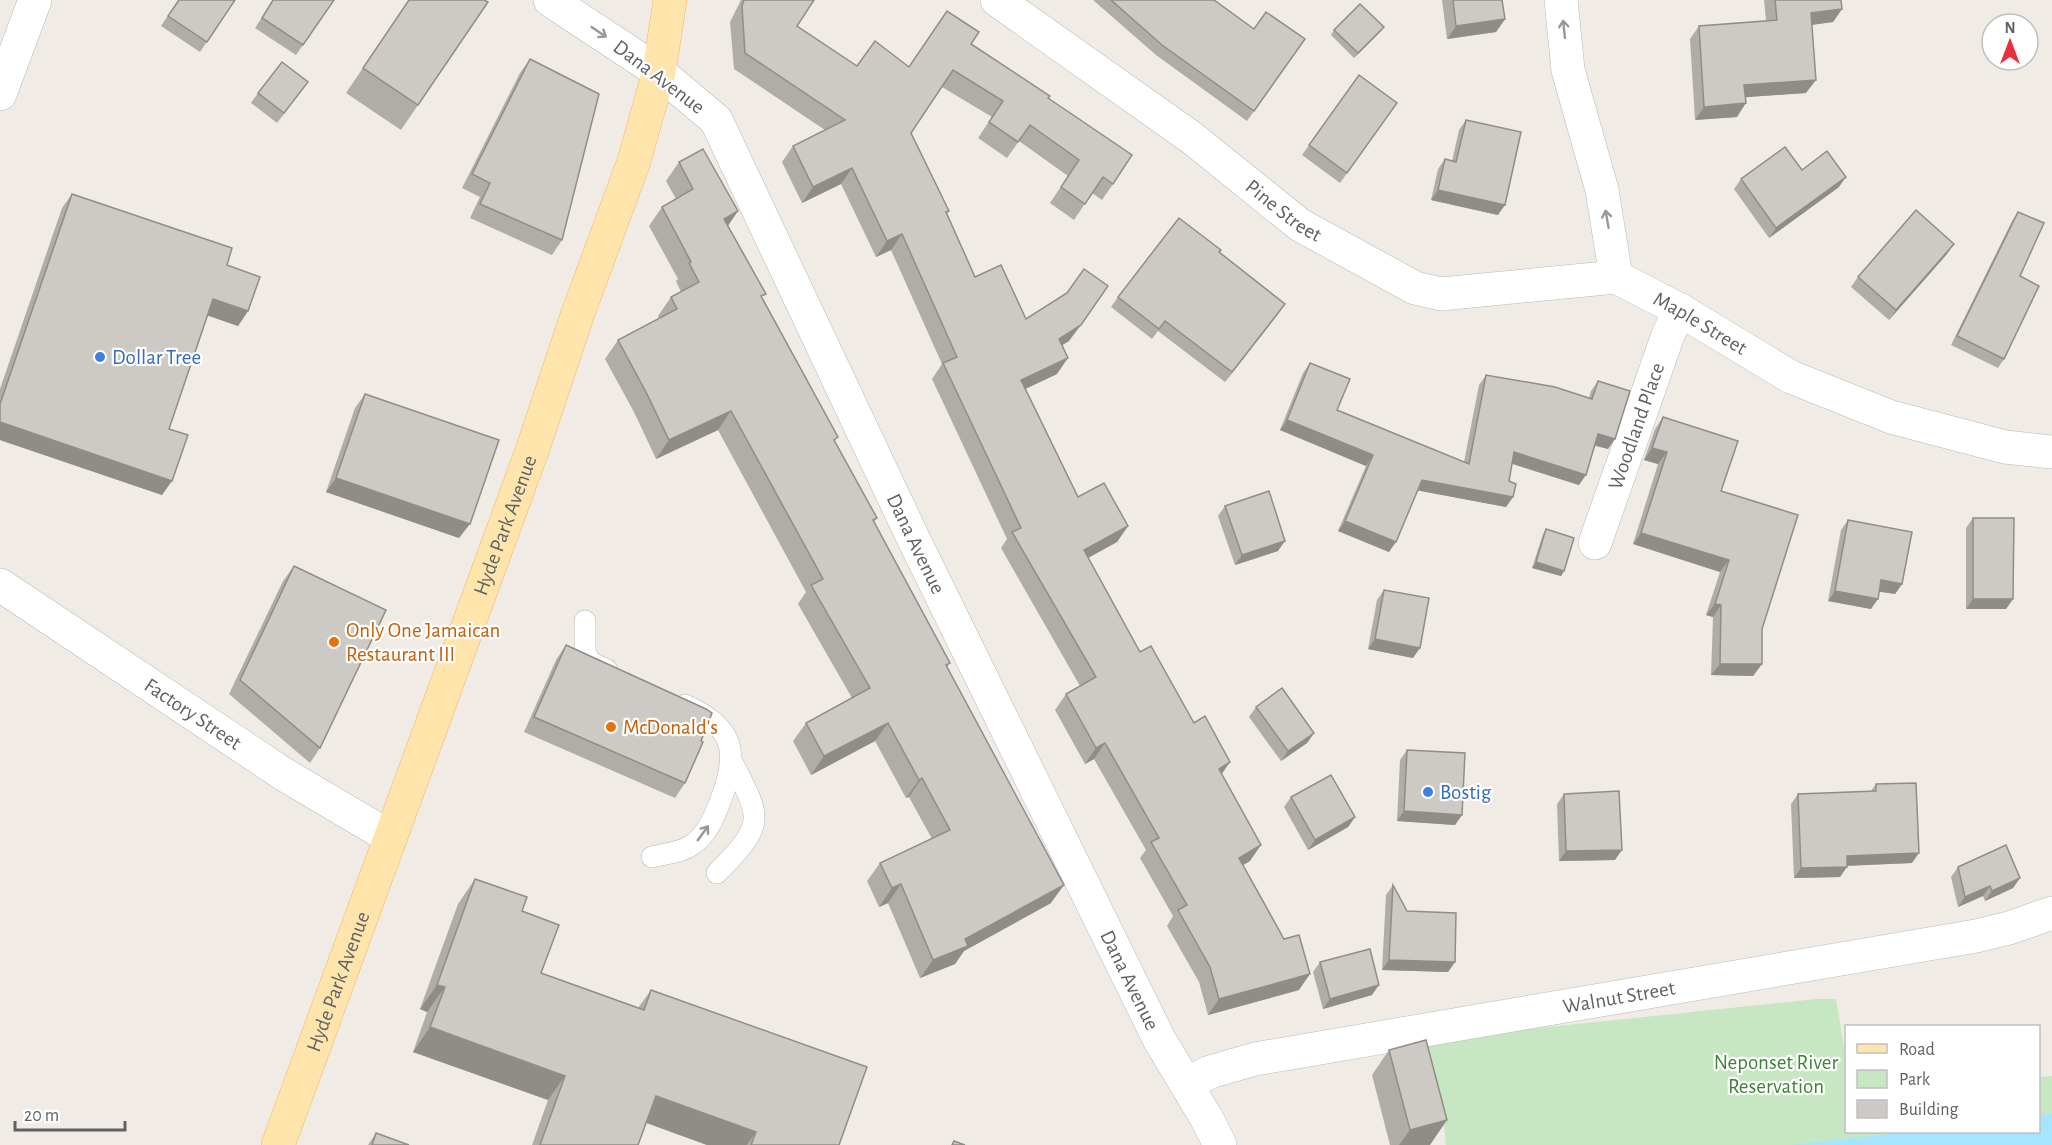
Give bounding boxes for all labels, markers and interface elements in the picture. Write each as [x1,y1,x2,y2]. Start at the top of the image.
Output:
north arrow [1980,12,2040,72]
one-way arrow [1558,20,1569,40]
text: N [2004,20,2016,36]
one-way arrow [590,26,607,39]
street label: Dana Avenue [609,36,709,118]
street label: Pine Street [1242,175,1326,245]
one-way arrow [1601,210,1612,229]
street label: Maple Street [1650,288,1751,359]
place label: Dollar Tree [112,347,201,368]
marker: Dollar Tree [93,350,107,364]
street label: Woodland Place [1604,360,1668,492]
street label: Hyde Park Avenue [470,452,540,598]
street label: Dana Avenue [883,490,949,597]
place label: Only One Jamaican Restaurant III [346,620,500,665]
marker: Only One Jamaican Restaurant III [327,635,341,649]
street label: Factory Street [141,674,246,754]
place label: McDonald's [623,717,718,738]
marker: McDonald's [604,720,618,734]
place label: Bostig [1440,782,1492,803]
marker: Bostig [1421,785,1435,799]
one-way arrow [696,825,709,841]
street label: Hyde Park Avenue [303,909,373,1054]
street label: Dana Avenue [1097,927,1163,1033]
street label: Walnut Street [1561,977,1677,1017]
legend [1845,1025,2040,1133]
text: Road [1899,1041,1935,1059]
park label: Neponset River Reservation [1714,1052,1839,1097]
text: Park [1899,1071,1931,1089]
scale bar [15,1094,124,1132]
text: Building [1899,1101,1959,1119]
text: 20 m [24,1107,59,1125]

